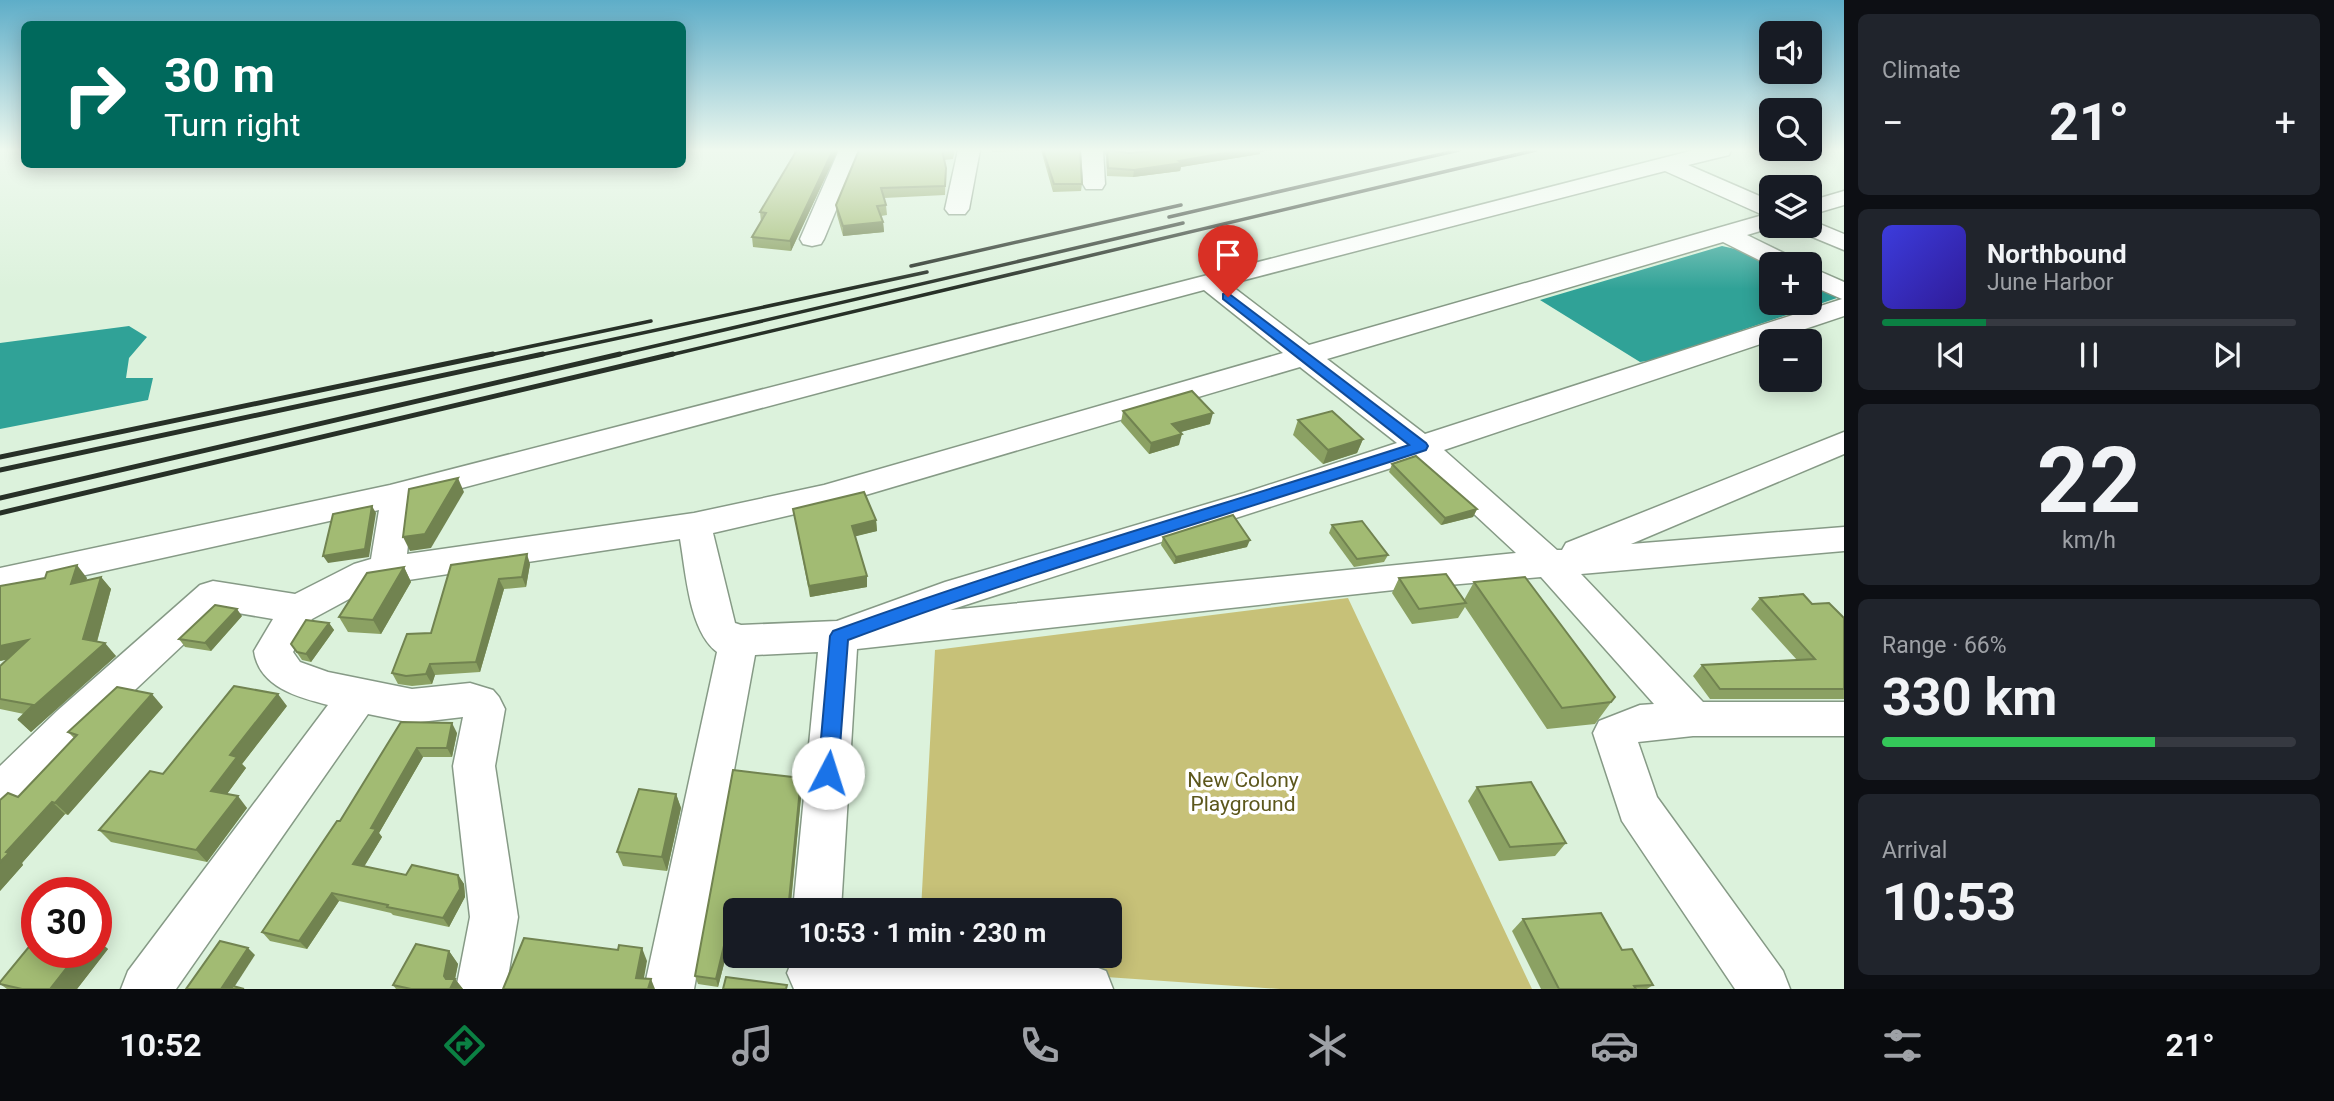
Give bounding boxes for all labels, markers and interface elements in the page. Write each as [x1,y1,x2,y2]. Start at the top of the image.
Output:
map controls [1759,21,1822,392]
button: sound [1759,21,1822,84]
text: 30 m [164,47,275,104]
icon: right [49,49,140,140]
text: Climate [1882,57,1961,84]
text: 21° [2049,92,2129,153]
button: search [1759,98,1822,161]
text: − [1882,101,1904,145]
text: + [2274,101,2296,145]
text: Turn right [164,106,300,144]
button: layers [1759,175,1822,238]
pin [1198,225,1258,297]
icon: arrive [1209,236,1247,274]
text: Northbound [1987,239,2127,269]
button: + [1759,252,1822,315]
text: June Harbor [1987,269,2114,296]
button: − [1759,329,1822,392]
icon: previous [1932,336,1970,374]
icon: pause [2070,336,2108,374]
icon: next [2208,336,2246,374]
text: 22 [2037,428,2141,534]
text: km/h [2062,527,2116,554]
text: Range · 66% [1882,632,2007,659]
text: 330 km [1882,667,2057,728]
position arrow [791,736,865,810]
park label: New Colony Playground [1187,768,1299,816]
text: Arrival [1882,837,1947,864]
text: 10:53 [1882,872,2016,933]
speed limit sign: 30 [21,877,112,968]
text: 10:53 · 1 min · 230 m [799,918,1046,948]
icon: directions [440,1021,489,1070]
icon: music [728,1021,777,1070]
icon: phone [1015,1021,1064,1070]
icon: climate [1303,1021,1352,1070]
icon: car [1590,1021,1639,1070]
icon: filters [1878,1021,1927,1070]
text: 10:52 [119,1026,202,1064]
text: 21° [2165,1026,2215,1064]

